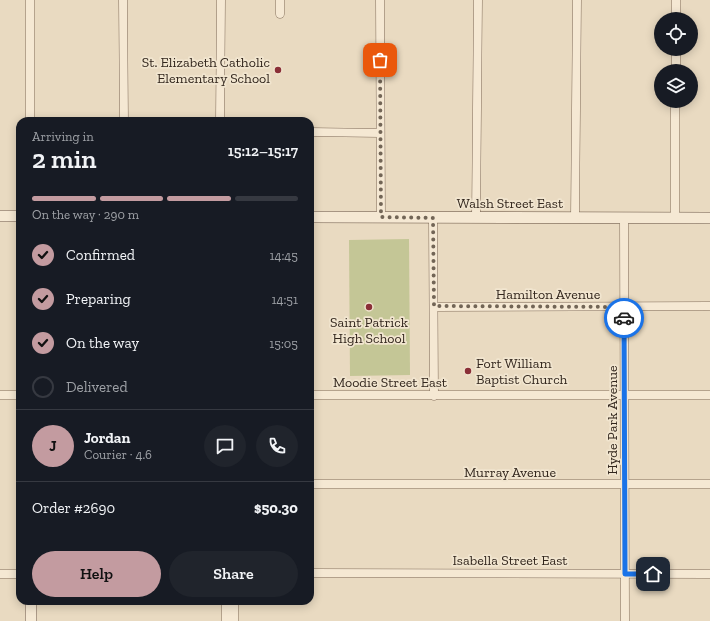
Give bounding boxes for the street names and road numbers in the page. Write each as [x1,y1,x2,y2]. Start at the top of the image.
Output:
street label: Walsh Street East [457,195,564,212]
street label: Hamilton Avenue [496,286,601,303]
street label: Hyde Park Avenue [604,365,621,475]
street label: Moodie Street East [333,374,448,391]
street label: Murray Avenue [464,464,556,481]
street label: Isabella Street East [452,552,568,569]

